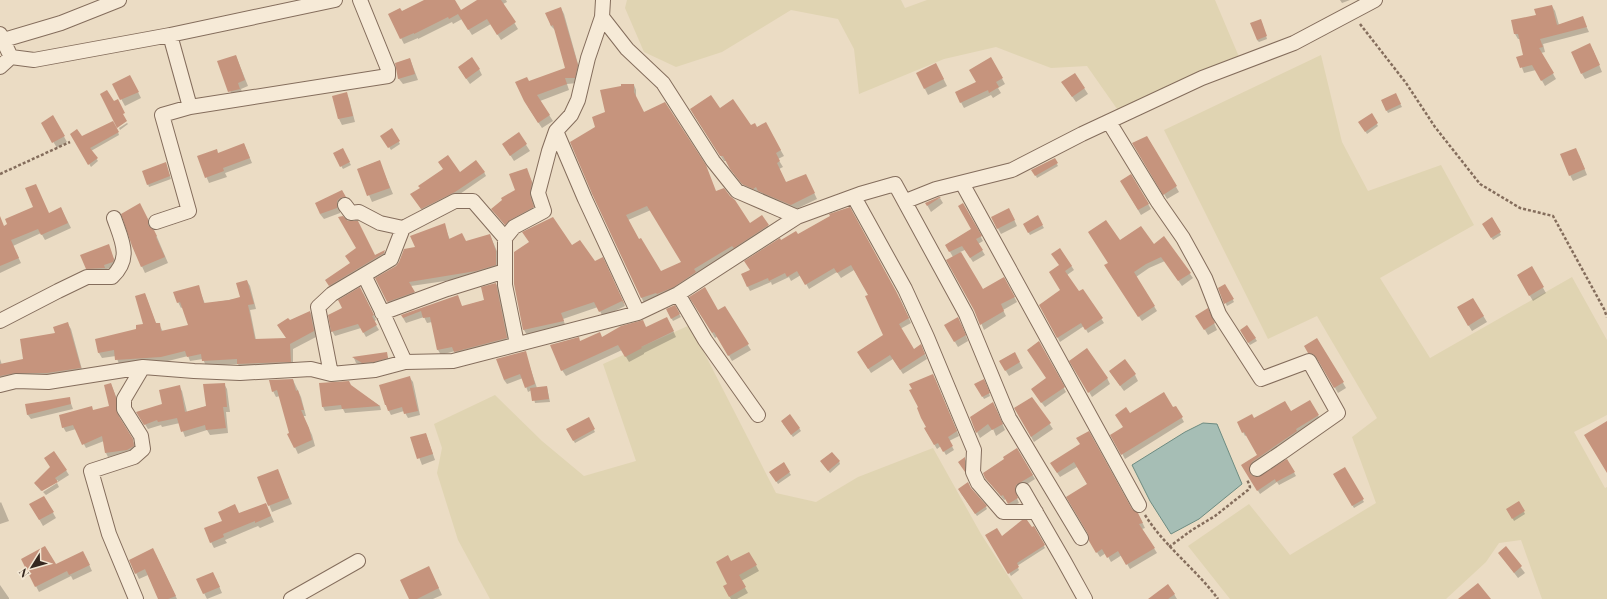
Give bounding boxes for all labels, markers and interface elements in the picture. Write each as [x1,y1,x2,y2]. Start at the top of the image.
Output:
north arrow [12,547,52,587]
text: N [15,566,32,581]

